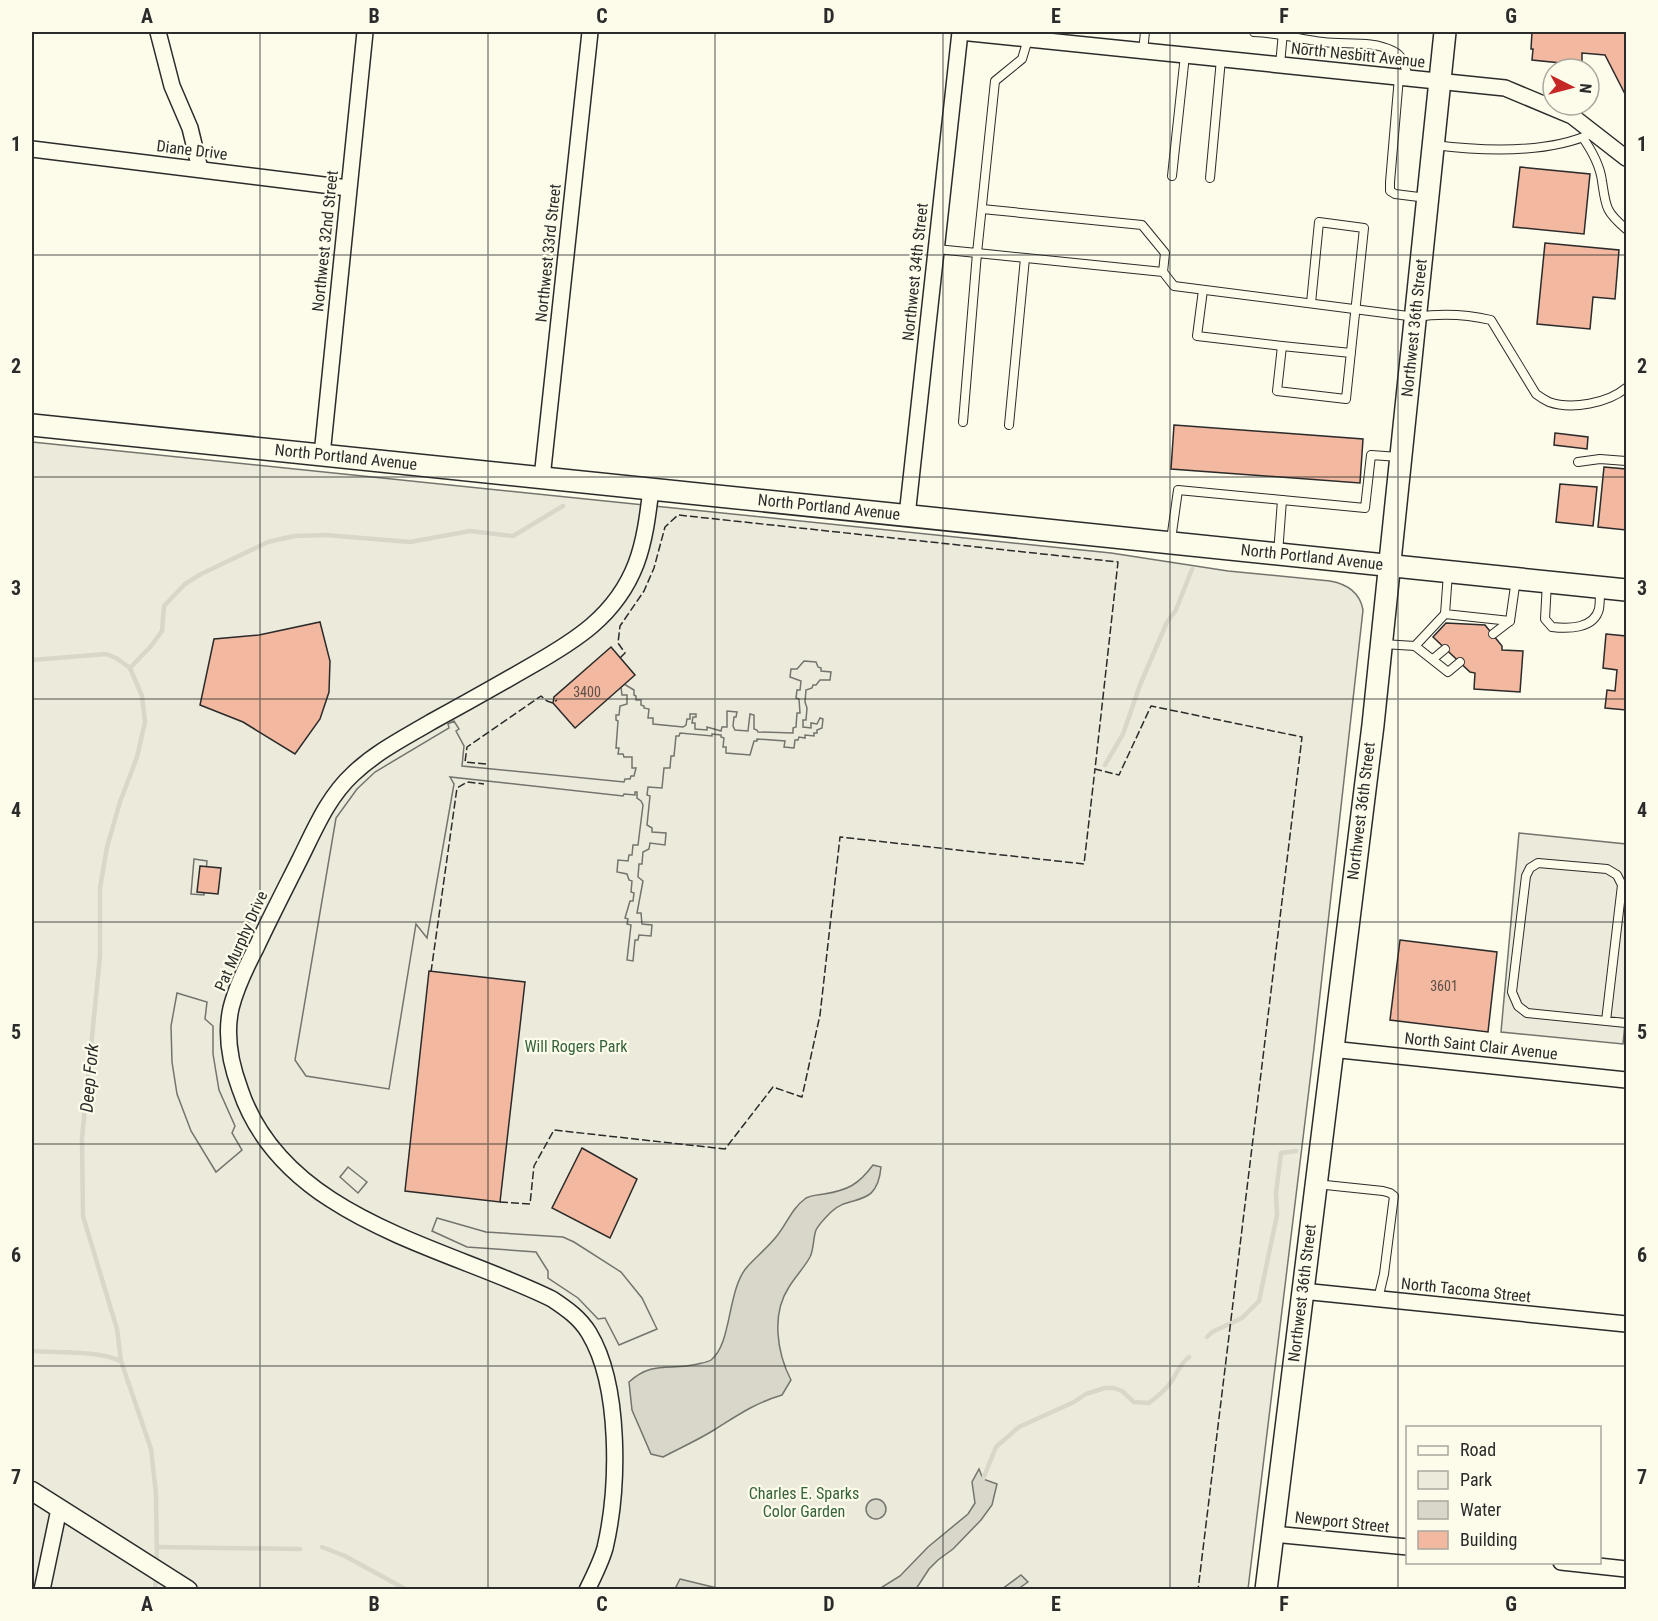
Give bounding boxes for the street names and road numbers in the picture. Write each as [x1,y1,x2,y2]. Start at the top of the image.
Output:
street label: North Nesbitt Avenue [1290,39,1426,71]
street label: Diane Drive [155,136,229,164]
street label: Northwest 32nd Street [308,169,342,313]
street label: Northwest 33rd Street [531,183,565,323]
street label: Northwest 34th Street [898,202,932,342]
street label: Northwest 36th Street [1397,258,1431,398]
street label: North Portland Avenue [274,440,418,474]
street label: North Portland Avenue [757,490,901,524]
street label: North Portland Avenue [1240,540,1384,574]
street label: Northwest 36th Street [1343,741,1379,881]
street label: Pat Murphy Drive [210,888,272,994]
street label: North Saint Clair Avenue [1404,1029,1558,1063]
street label: Northwest 36th Street [1284,1223,1320,1363]
street label: North Tacoma Street [1400,1274,1532,1306]
street label: Newport Street [1294,1508,1390,1536]

